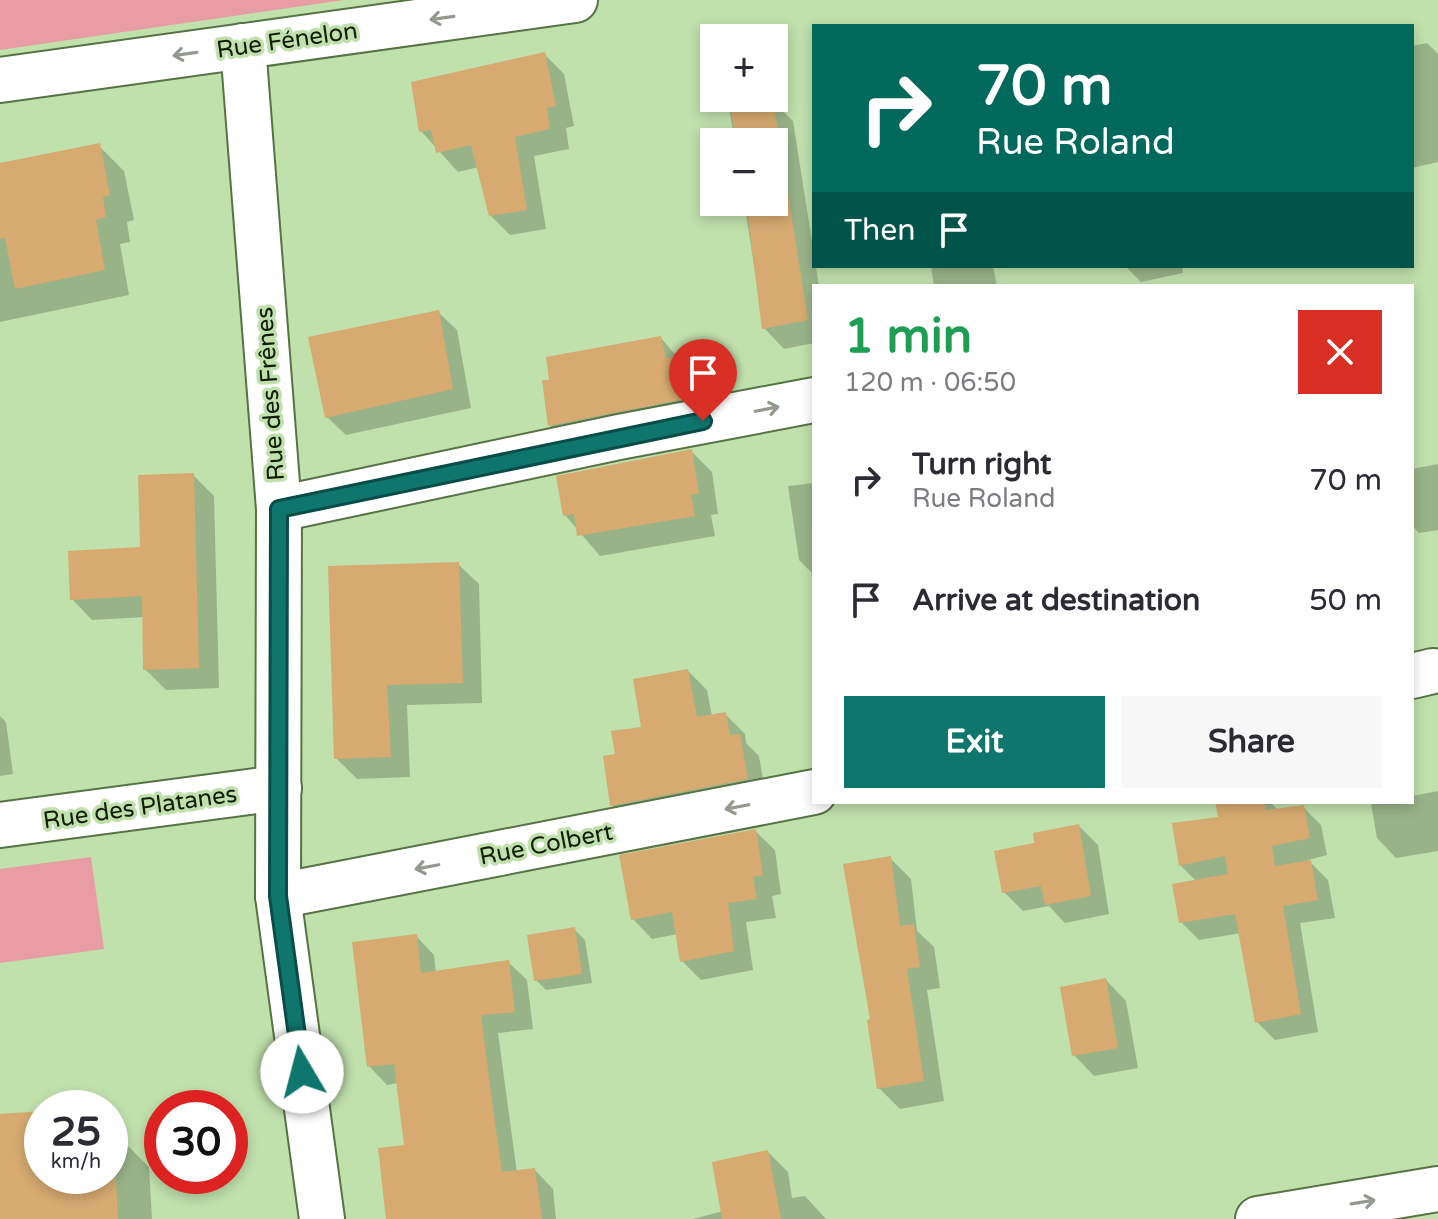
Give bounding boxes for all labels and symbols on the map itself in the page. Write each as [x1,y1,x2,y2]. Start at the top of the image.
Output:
one-way arrow [429,11,456,26]
street label: Rue Fénelon [215,16,359,65]
one-way arrow [173,47,198,62]
street label: Rue des Frênes [250,306,291,482]
pin [669,339,737,421]
one-way arrow [754,400,779,415]
street label: Rue des Platanes [41,780,239,835]
one-way arrow [725,800,751,815]
street label: Rue Colbert [477,817,615,872]
one-way arrow [415,860,440,875]
position arrow [260,1030,344,1114]
speed limit sign: 30 [144,1090,248,1194]
one-way arrow [1349,1193,1375,1208]

